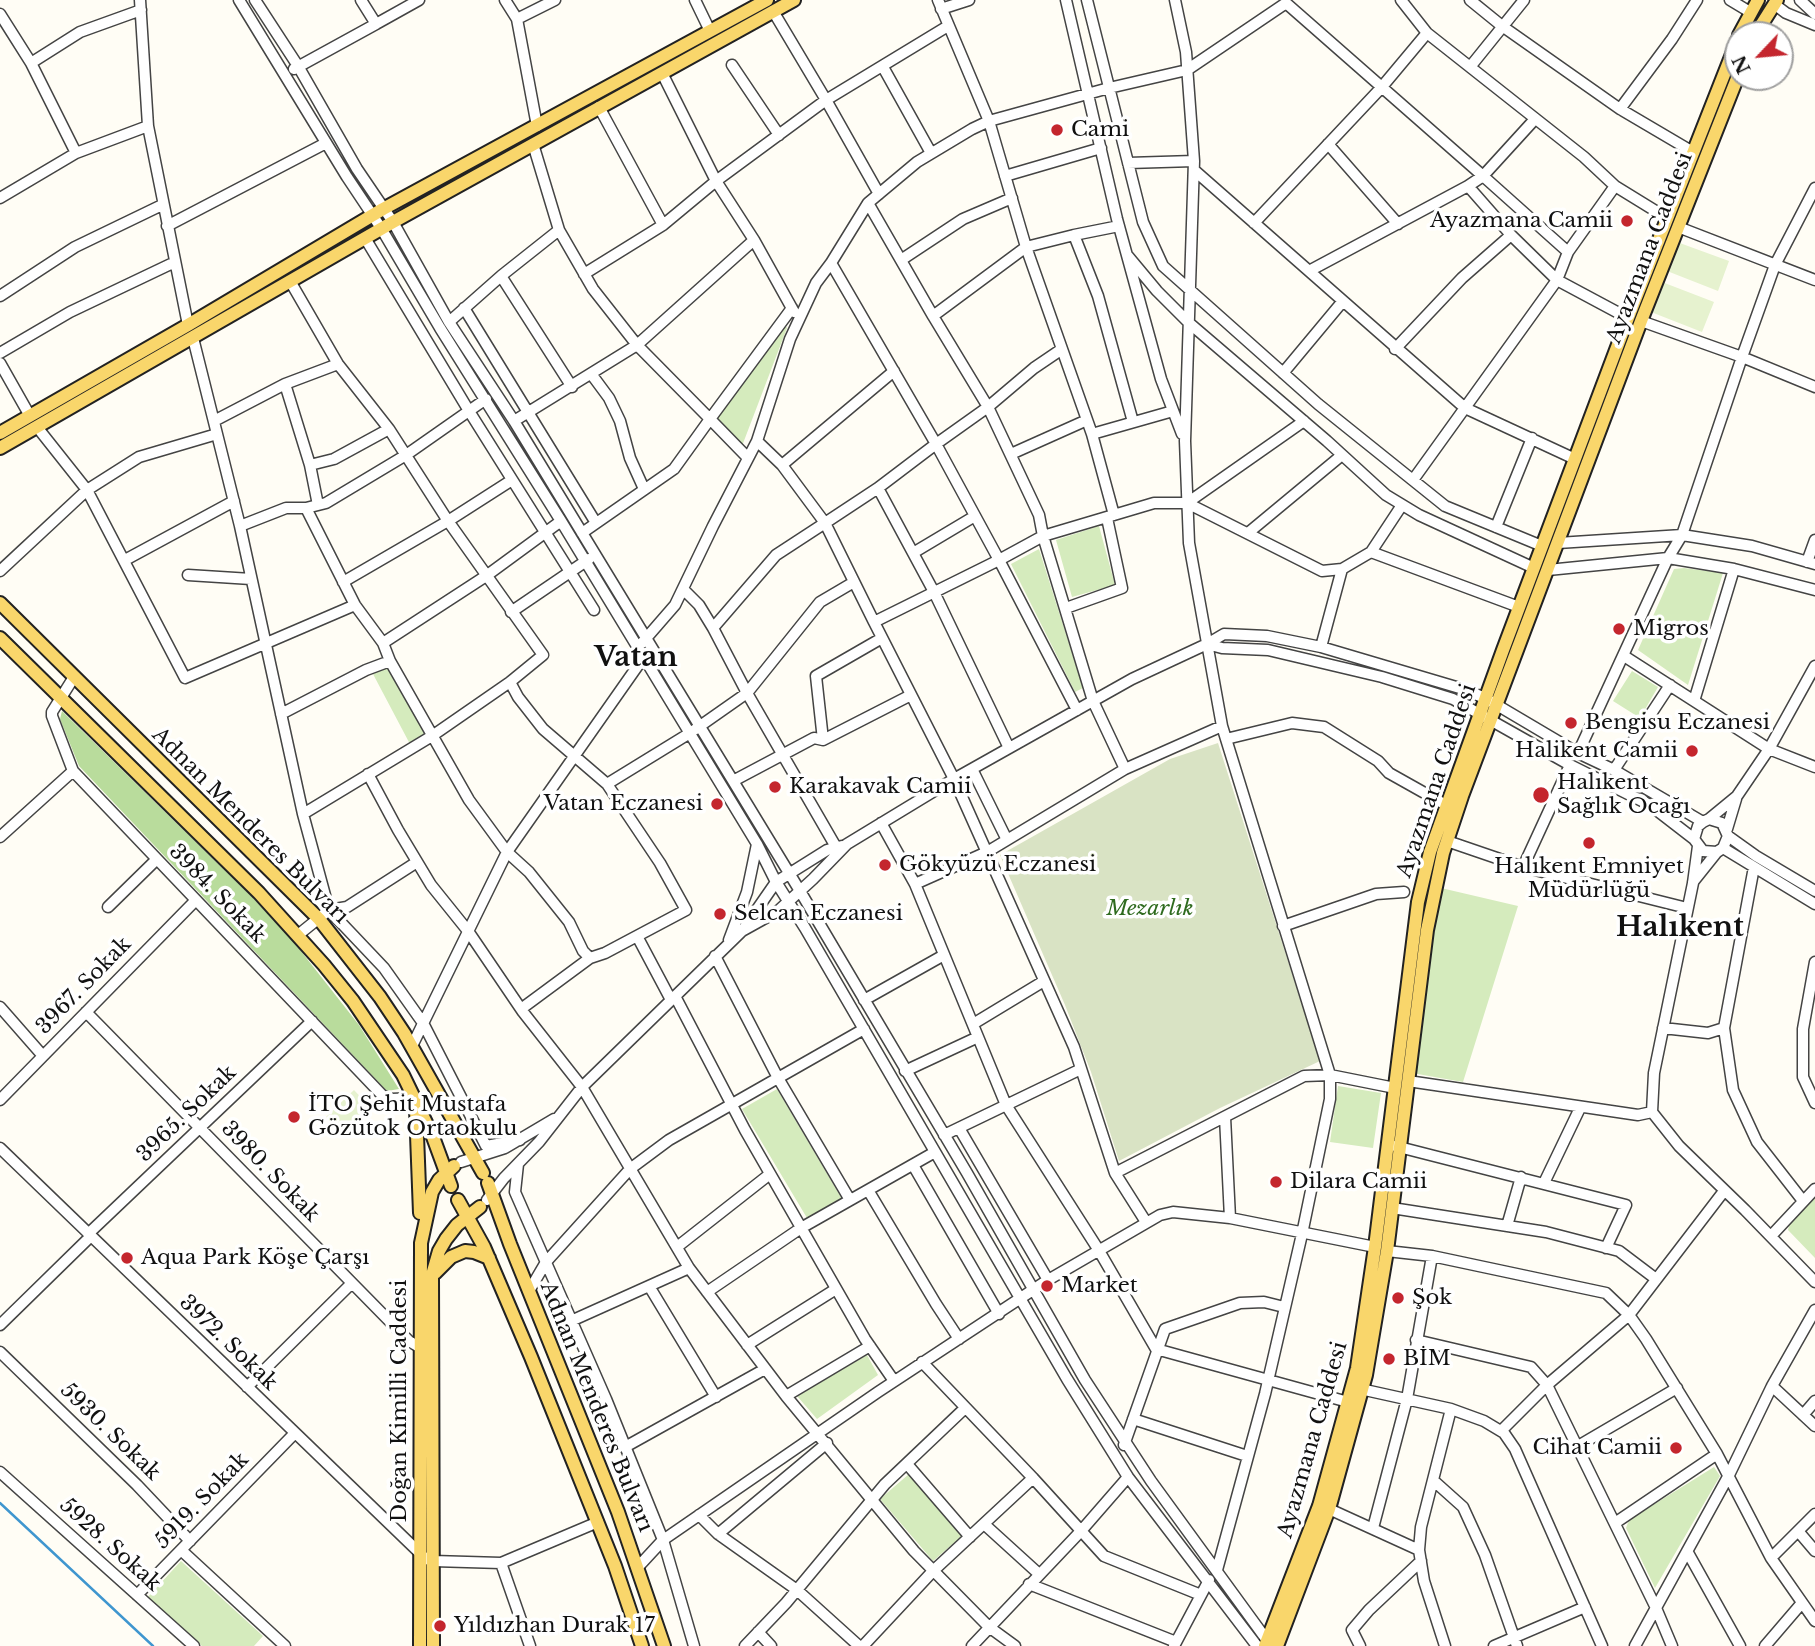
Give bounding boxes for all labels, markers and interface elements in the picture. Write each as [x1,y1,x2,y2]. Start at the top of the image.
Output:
north arrow [1724,21,1794,91]
text: N [1727,51,1756,78]
place label: Cami [1071,117,1129,143]
marker: Cami [1049,122,1065,138]
street label: Ayazmana Caddesi [1602,149,1698,347]
place label: Ayazmana Camii [1430,208,1613,234]
marker: Ayazmana Camii [1619,213,1635,229]
place label: Migros [1633,616,1709,642]
marker: Migros [1611,621,1627,637]
district label: Vatan [594,641,678,675]
street label: Ayazmana Caddesi [1392,681,1482,881]
place label: Bengisu Eczanesi [1585,710,1770,736]
marker: Bengisu Eczanesi [1563,715,1579,731]
street label: Adnan Menderes Bulvarı [147,723,353,929]
place label: Halikent Camii [1515,738,1678,764]
marker: Halikent Camii [1684,743,1700,759]
place label: Halıkent Sağlık Ocağı [1557,770,1690,820]
place label: Karakavak Camii [789,774,971,800]
marker: Karakavak Camii [767,779,783,795]
marker: Halıkent Sağlık Ocağı [1531,785,1551,805]
place label: Vatan Eczanesi [544,791,703,817]
marker: Vatan Eczanesi [709,796,725,812]
marker: Halıkent Emniyet Müdürlüğü [1581,835,1597,851]
street label: 3984. Sokak [164,839,270,949]
place label: Gökyüzü Eczanesi [899,852,1096,878]
place label: Halıkent Emniyet Müdürlüğü [1494,854,1684,904]
marker: Gökyüzü Eczanesi [877,857,893,873]
park label: Mezarlık [1106,896,1194,922]
place label: Selcan Eczanesi [734,901,903,927]
marker: Selcan Eczanesi [712,906,728,922]
district label: Halıkent [1616,911,1744,945]
street label: 3967. Sokak [31,932,137,1040]
street label: 3965. Sokak [132,1060,242,1168]
place label: İTO Şehit Mustafa Gözütok Ortaokulu [308,1092,517,1142]
marker: İTO Şehit Mustafa Gözütok Ortaokulu [286,1109,302,1125]
street label: 3980. Sokak [216,1116,324,1228]
place label: Dilara Camii [1290,1169,1427,1195]
marker: Dilara Camii [1268,1174,1284,1190]
place label: Aqua Park Köşe Çarşı [141,1245,369,1271]
marker: Aqua Park Köşe Çarşı [119,1250,135,1266]
place label: Market [1061,1273,1138,1299]
street label: Adnan Menderes Bulvarı [534,1278,658,1536]
marker: Market [1039,1278,1055,1294]
street label: Doğan Kimilli Caddesi [387,1280,413,1522]
place label: Şok [1412,1285,1452,1311]
street label: 3972. Sokak [174,1290,282,1396]
marker: Şok [1390,1290,1406,1306]
street label: Ayazmana Caddesi [1273,1339,1353,1541]
place label: BİM [1403,1346,1451,1372]
marker: BİM [1381,1351,1397,1367]
street label: 5930. Sokak [55,1378,165,1486]
place label: Cihat Camii [1533,1435,1662,1461]
marker: Cihat Camii [1668,1440,1684,1456]
street label: 5919. Sokak [150,1448,254,1554]
street label: 5928. Sokak [54,1493,166,1597]
place label: Yıldızhan Durak 17 [454,1613,655,1639]
marker: Yıldızhan Durak 17 [432,1618,448,1634]

